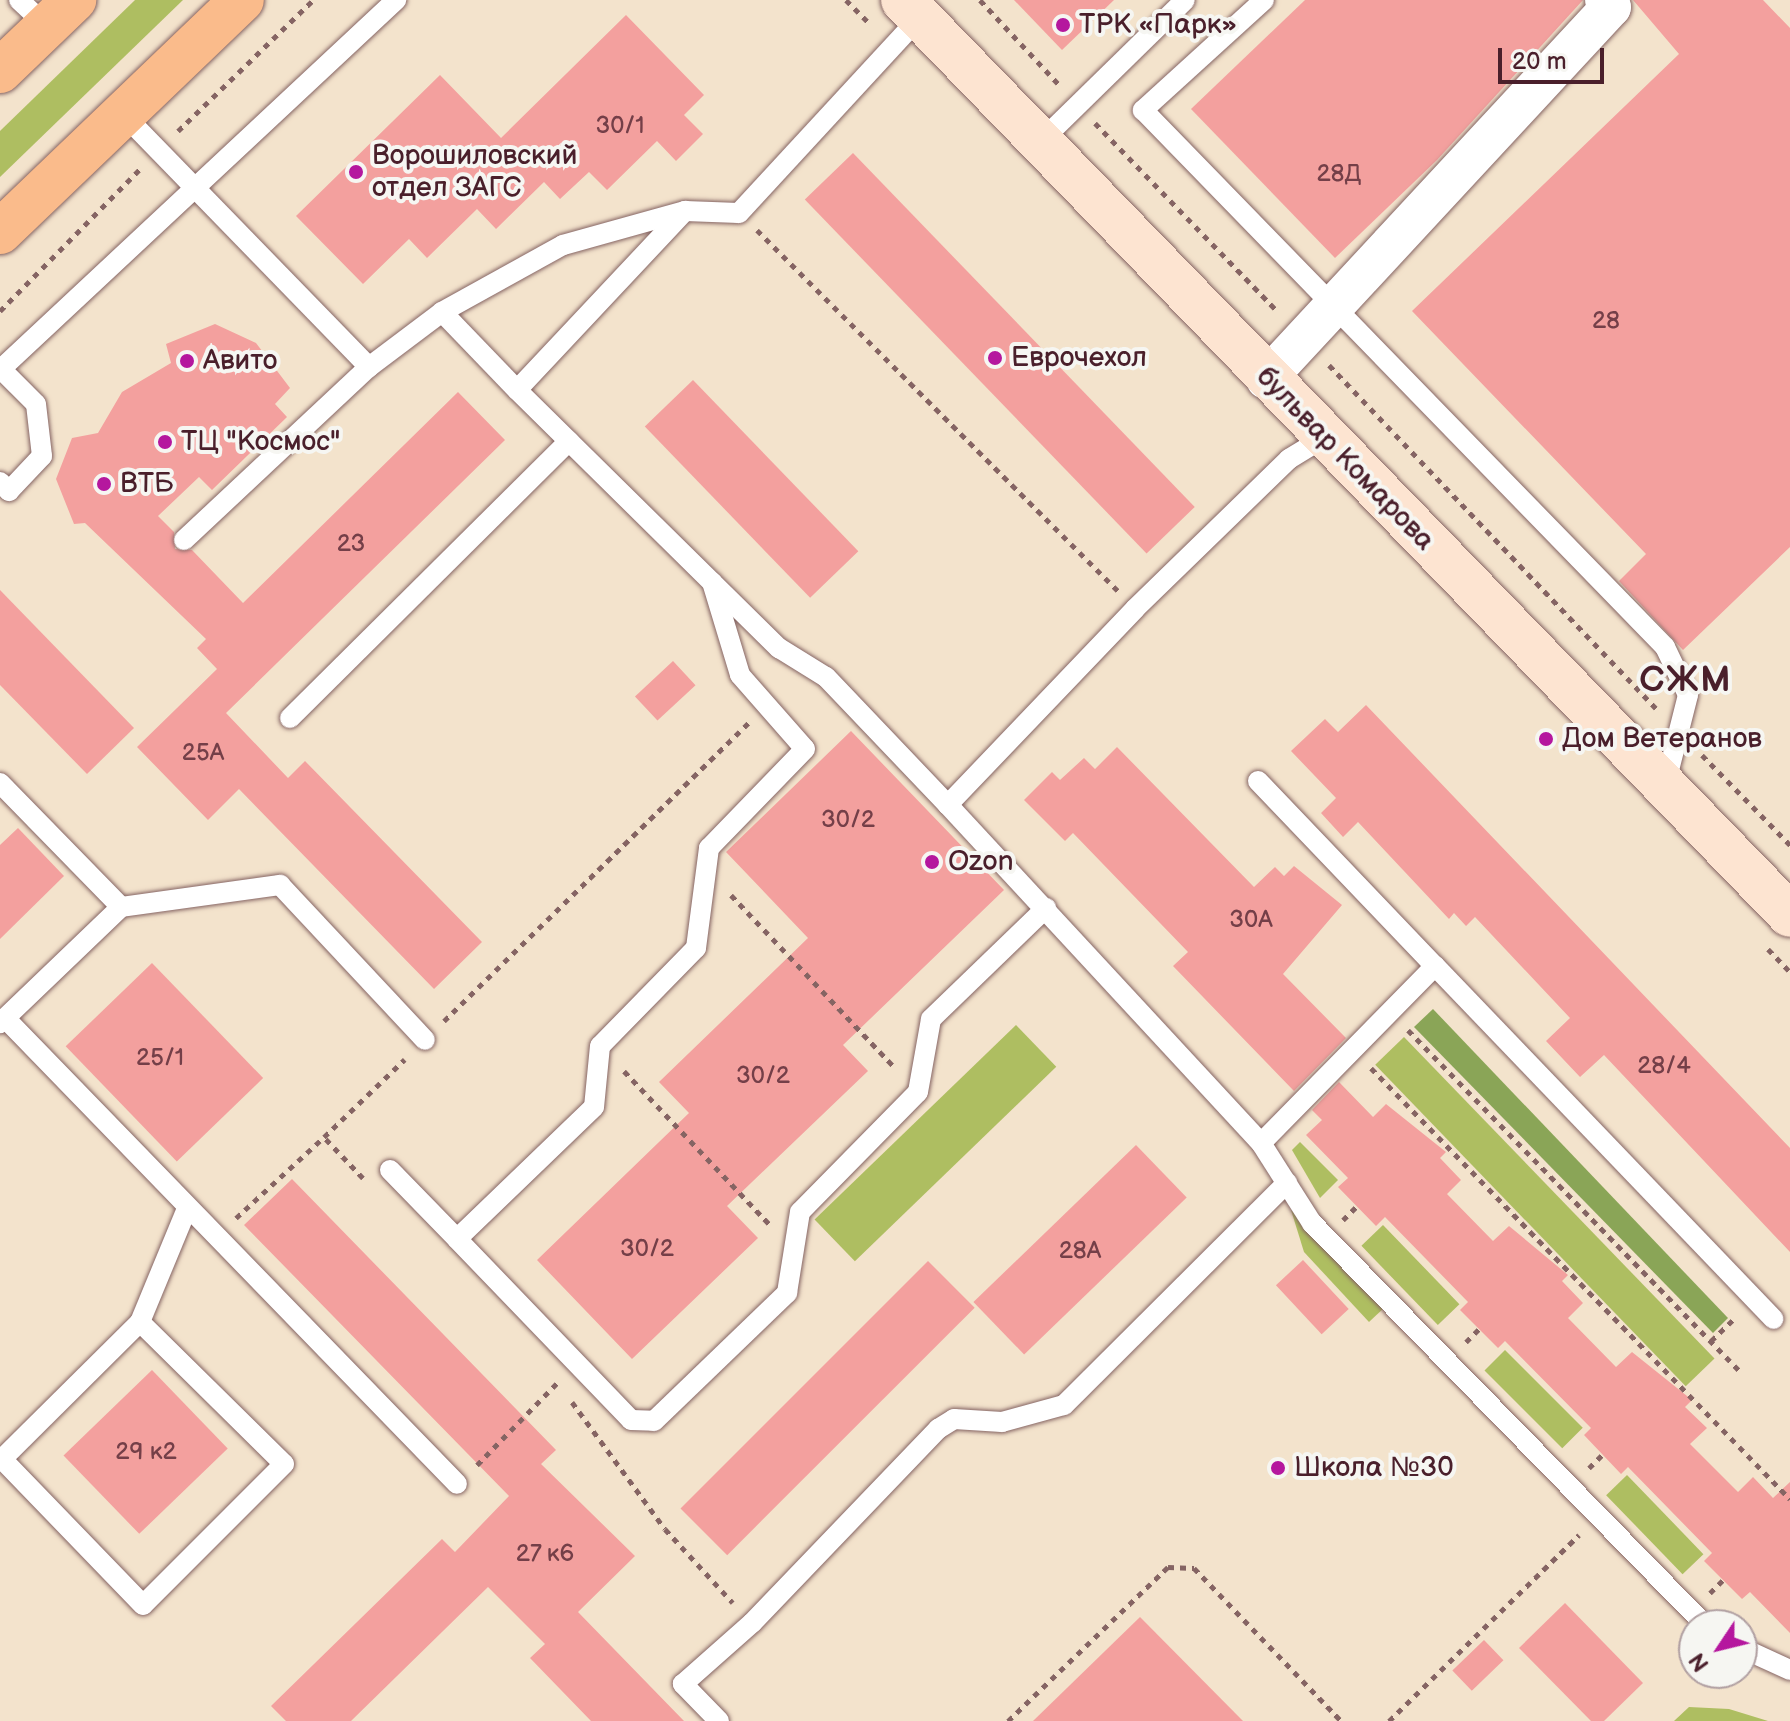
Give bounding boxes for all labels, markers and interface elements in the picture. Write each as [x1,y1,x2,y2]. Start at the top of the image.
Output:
place label: ТРК «Парк» [1079,8,1237,42]
marker: ТРК «Парк» [1054,16,1072,34]
scale bar [1502,32,1608,82]
text: 20 m [1512,47,1567,76]
house number: 30/1 [595,112,645,140]
place label: Ворошиловский отдел ЗАГС [372,139,577,205]
house number: 28Д [1316,160,1362,188]
marker: Ворошиловский отдел ЗАГС [347,163,365,181]
house number: 28 [1592,307,1620,335]
place label: Еврочехол [1011,341,1147,375]
place label: Авито [203,344,277,378]
marker: Еврочехол [986,349,1004,367]
marker: Авито [178,352,196,370]
street label: бульвар Комарова [1249,360,1441,558]
place label: ТЦ "Космос" [181,425,340,459]
marker: ТЦ "Космос" [156,433,174,451]
place label: ВТБ [120,467,173,501]
marker: ВТБ [95,475,113,493]
house number: 23 [337,530,365,558]
district label: СЖМ [1639,659,1733,703]
place label: Дом Ветеранов [1562,722,1762,756]
marker: Дом Ветеранов [1537,730,1555,748]
house number: 25А [182,739,224,767]
house number: 30/2 [821,806,875,834]
place label: Ozon [948,845,1014,879]
marker: Ozon [923,853,941,871]
house number: 30А [1229,906,1273,934]
house number: 25/1 [136,1044,184,1072]
house number: 28/4 [1637,1052,1691,1080]
house number: 30/2 [736,1062,790,1090]
house number: 30/2 [620,1235,674,1263]
house number: 28А [1059,1237,1101,1265]
house number: 29 к2 [115,1438,177,1466]
place label: Школа №30 [1294,1451,1454,1485]
marker: Школа №30 [1269,1459,1287,1477]
house number: 27 к6 [515,1540,575,1568]
north arrow [1678,1609,1758,1689]
text: N [1684,1647,1715,1676]

